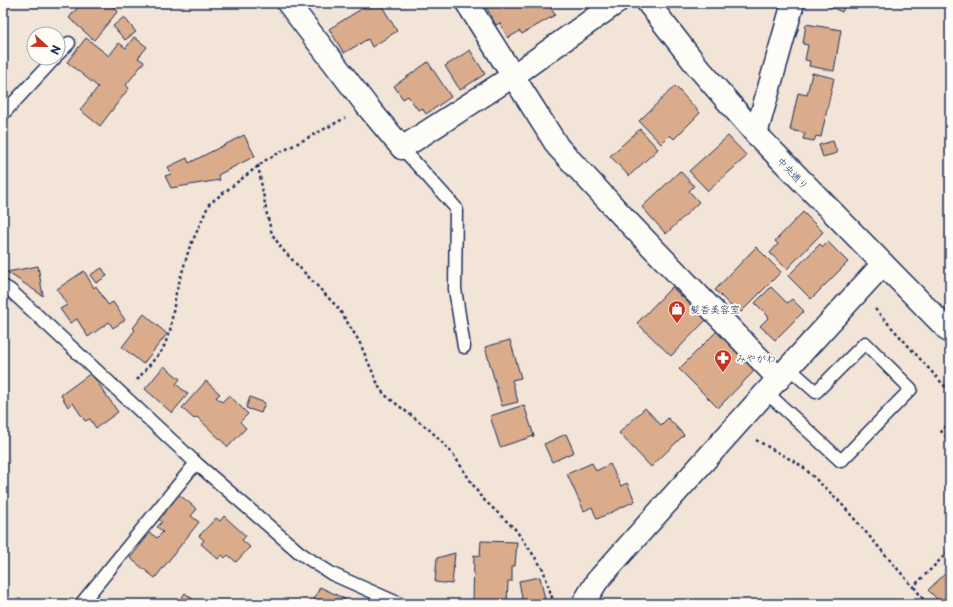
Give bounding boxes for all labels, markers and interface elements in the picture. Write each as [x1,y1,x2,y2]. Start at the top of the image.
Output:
north arrow [26,26,66,66]
text: N [46,43,65,57]
street label: 中央通り [774,153,813,192]
shop icon: 髪香美容室 [667,299,687,324]
place label: 髪香美容室 [690,301,740,316]
pharmacy icon: みやがわ [713,348,733,373]
place label: みやがわ [736,350,776,365]

